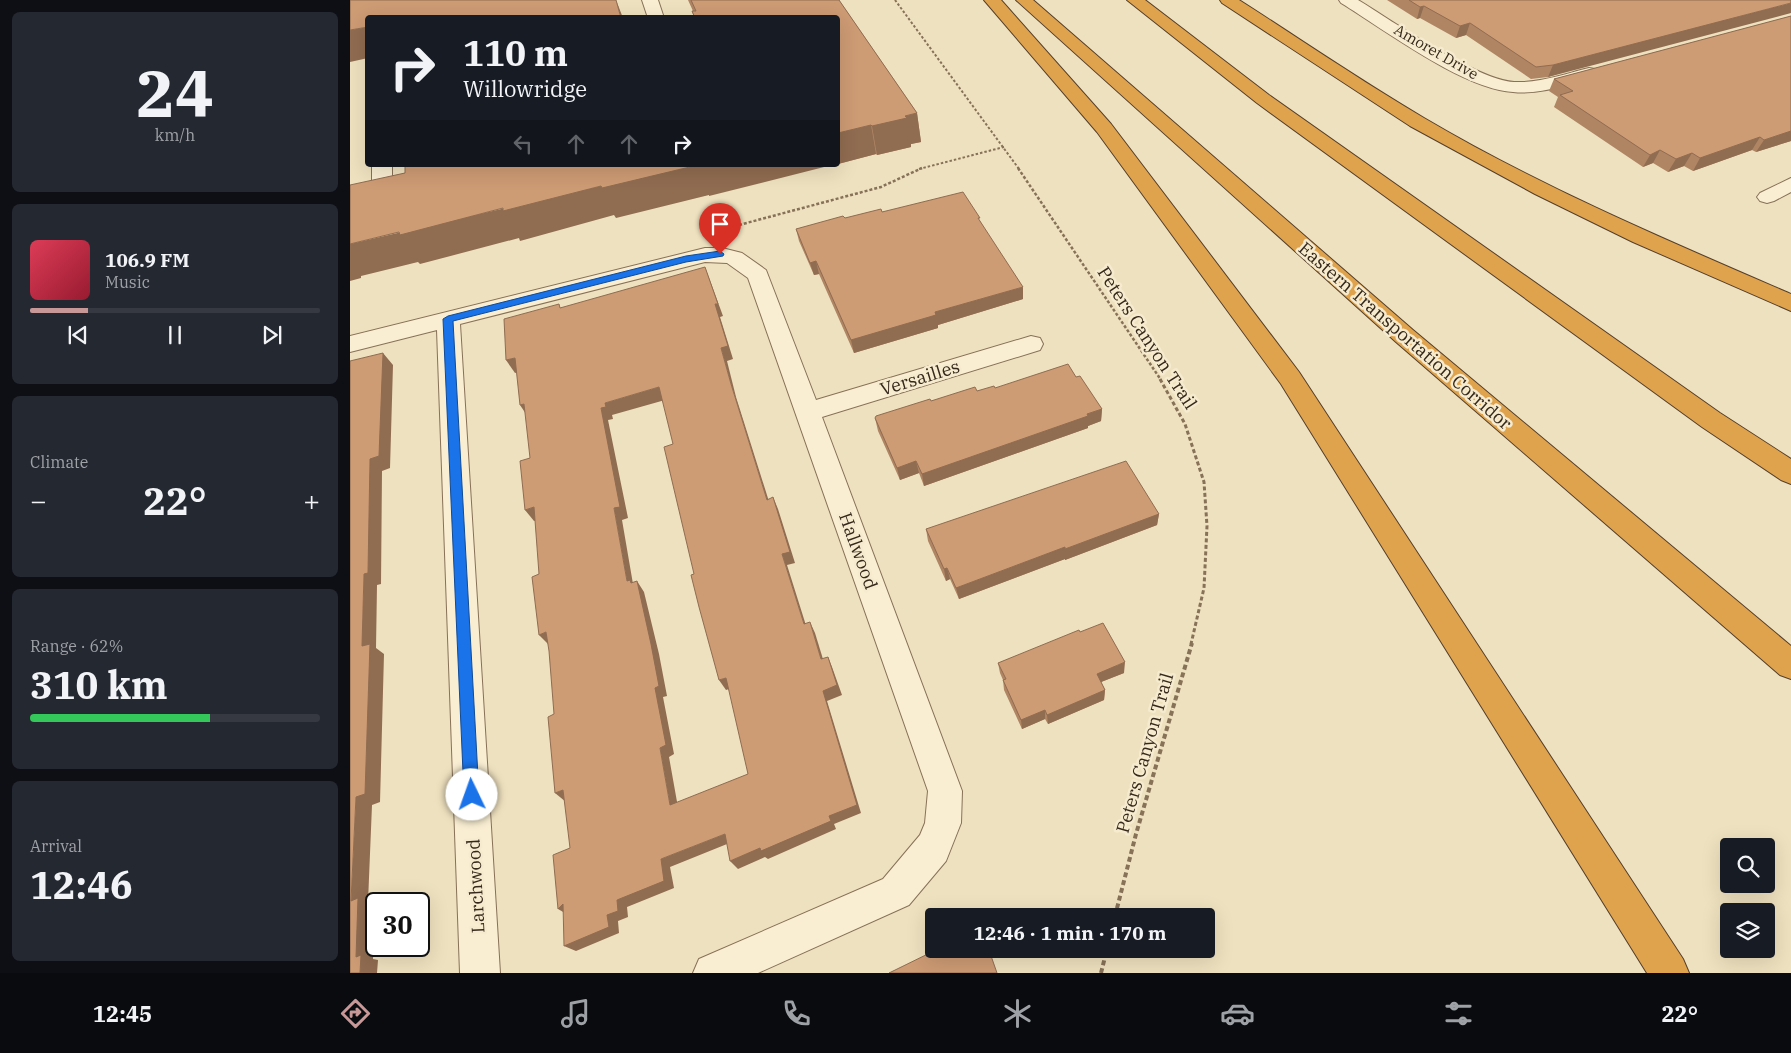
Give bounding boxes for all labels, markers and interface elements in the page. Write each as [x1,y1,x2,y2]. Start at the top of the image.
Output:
street label: Amoret Drive [1391,20,1482,83]
text: 110 m [463,30,568,76]
icon: right [380,35,445,100]
text: 24 [136,50,214,135]
text: Willowridge [463,74,587,103]
text: km/h [155,125,195,145]
icon: left [509,130,537,158]
icon: ahead [562,130,590,158]
icon: ahead [615,130,643,158]
icon: right [668,130,696,158]
pin [699,203,741,254]
icon: arrive [706,210,734,238]
street label: Eastern Transportation Corridor [1294,237,1517,435]
text: 106.9 FM [105,248,190,272]
street label: Peters Canyon Trail [1093,262,1202,413]
text: Music [105,272,150,292]
icon: previous [64,321,92,349]
icon: pause [161,321,189,349]
icon: next [258,321,286,349]
street label: Versailles [877,355,962,401]
text: Climate [30,452,88,472]
text: 22° [143,476,207,525]
text: − [30,482,47,519]
text: + [303,482,320,519]
street label: Hallwood [834,509,883,593]
text: Range · 62% [30,636,123,656]
text: 310 km [30,660,168,709]
street label: Peters Canyon Trail [1111,670,1178,836]
position arrow [445,768,497,820]
text: Arrival [30,836,82,856]
street label: Larchwood [462,838,489,934]
map controls [1720,838,1775,958]
button: search [1720,838,1775,893]
text: 12:46 [30,860,133,909]
speed limit sign: 30 [365,892,430,957]
button: layers [1720,903,1775,958]
text: 12:46 · 1 min · 170 m [974,921,1166,945]
icon: directions [338,996,373,1031]
icon: music [558,996,593,1031]
icon: phone [779,996,814,1031]
icon: climate [1000,996,1035,1031]
icon: car [1220,996,1255,1031]
icon: filters [1441,996,1476,1031]
text: 12:45 [93,999,152,1028]
text: 22° [1661,999,1698,1028]

